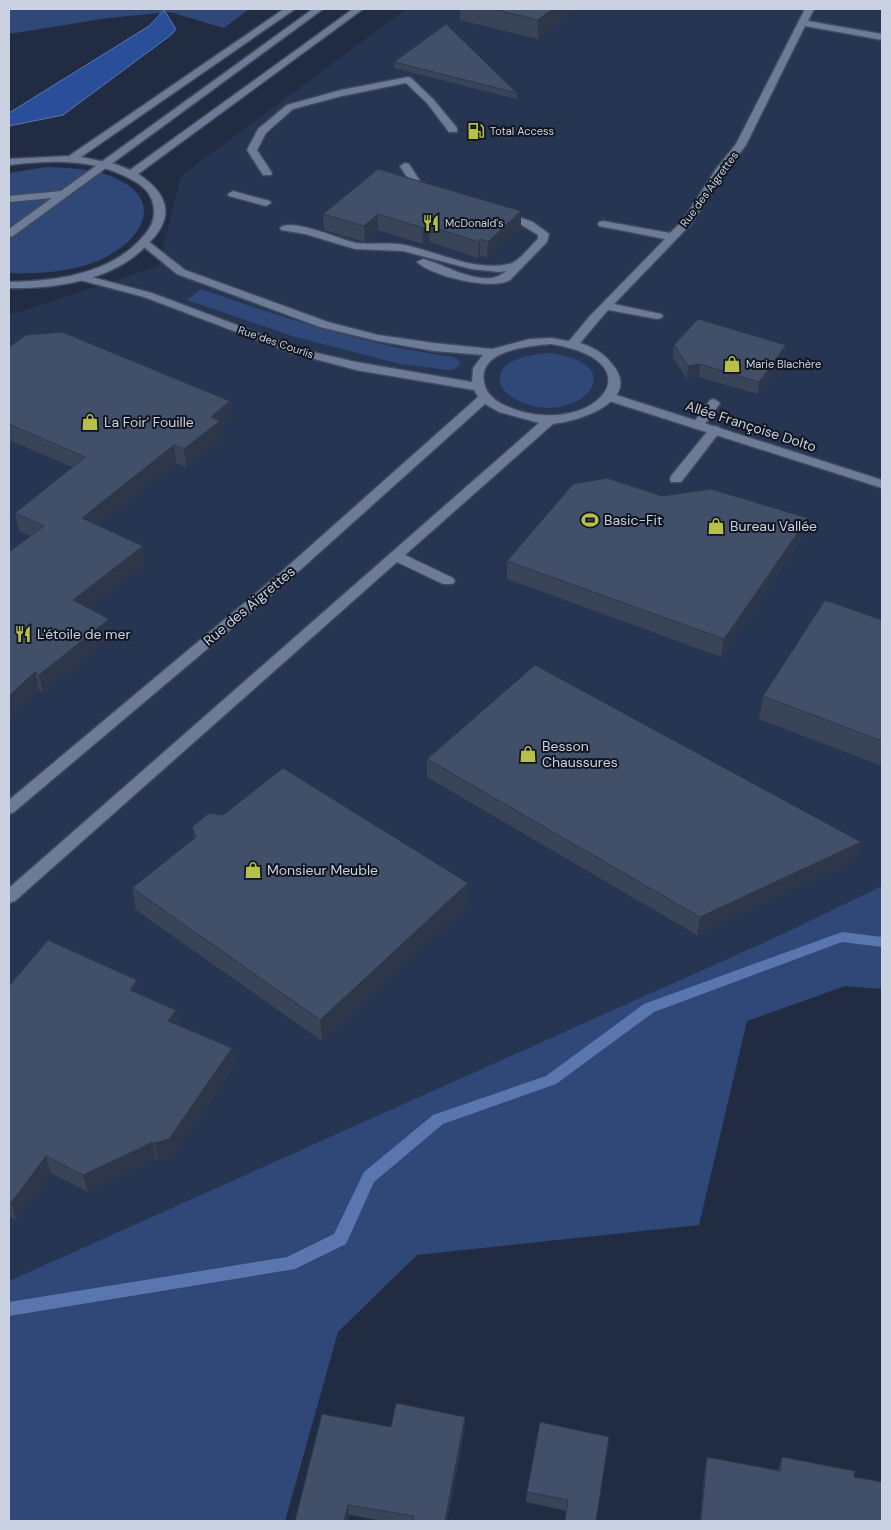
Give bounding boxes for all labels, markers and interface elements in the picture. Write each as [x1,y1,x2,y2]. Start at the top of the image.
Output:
fuel station icon: Total Access [466,121,486,141]
place label: Total Access [490,124,554,138]
street label: Rue des Aigrettes [677,149,741,229]
restaurant icon: McDonald's [421,213,441,233]
place label: McDonald's [445,216,504,230]
street label: Rue des Courlis [236,323,316,361]
shop icon: Marie Blachère [722,354,742,374]
place label: Marie Blachère [746,357,821,371]
street label: Allée Françoise Dolto [683,396,819,456]
shop icon: La Foir' Fouille [80,412,100,432]
place label: La Foir' Fouille [104,413,194,431]
sports icon: Basic-Fit [580,510,600,530]
place label: Basic-Fit [604,511,662,529]
shop icon: Bureau Vallée [706,516,726,536]
place label: Bureau Vallée [730,517,817,535]
street label: Rue des Aigrettes [199,562,299,650]
restaurant icon: L'étoile de mer [13,624,33,644]
place label: L'étoile de mer [37,625,131,643]
place label: Besson Chaussures [542,737,618,771]
shop icon: Besson Chaussures [518,744,538,764]
shop icon: Monsieur Meuble [243,860,263,880]
place label: Monsieur Meuble [267,861,378,879]

